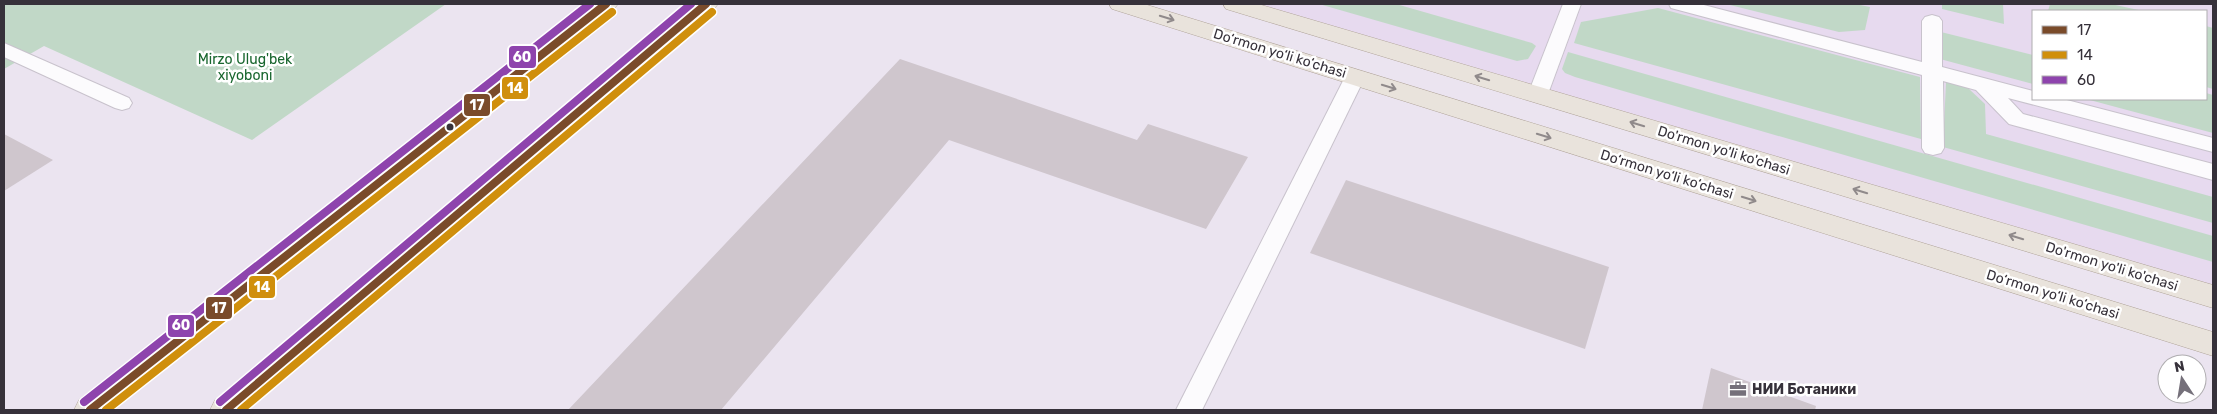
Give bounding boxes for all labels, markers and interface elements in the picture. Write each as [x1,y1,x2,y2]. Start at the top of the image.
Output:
legend [2032,10,2207,100]
one-way arrow [1158,14,1174,24]
text: 17 [2077,21,2091,39]
street label: Do‘rmon yo‘li ko‘chasi [1211,25,1348,82]
line badge: 60 [508,45,537,69]
text: 14 [2077,46,2093,64]
text: 60 [513,49,531,66]
park label: Mirzo Ulug'bek xiyoboni [198,51,293,84]
text: 60 [2077,71,2096,89]
one-way arrow [1474,72,1490,82]
line badge: 14 [501,76,529,100]
text: 14 [507,80,524,97]
one-way arrow [1380,83,1396,93]
line badge: 17 [463,93,491,117]
text: 17 [470,97,484,114]
one-way arrow [1630,119,1646,129]
unlabelled marker [445,122,455,132]
street label: Do'rmon yo'li ko'chasi [1656,122,1792,179]
one-way arrow [1536,131,1552,141]
street label: Do‘rmon yo‘li ko‘chasi [1598,146,1735,203]
one-way arrow [1852,185,1868,195]
one-way arrow [1741,195,1757,205]
one-way arrow [2008,232,2024,242]
street label: Do'rmon yo'li ko'chasi [2044,238,2180,295]
street label: Do‘rmon yo‘li ko‘chasi [1984,266,2121,323]
line badge: 14 [248,275,276,299]
text: 14 [254,279,271,296]
line badge: 17 [205,296,233,320]
text: 17 [212,300,226,317]
line badge: 60 [167,314,195,338]
text: 60 [172,317,190,334]
north arrow [2157,354,2207,404]
text: N [2173,357,2186,376]
office icon: НИИ Ботаники [1728,379,1748,399]
place label: НИИ Ботаники [1752,381,1856,398]

